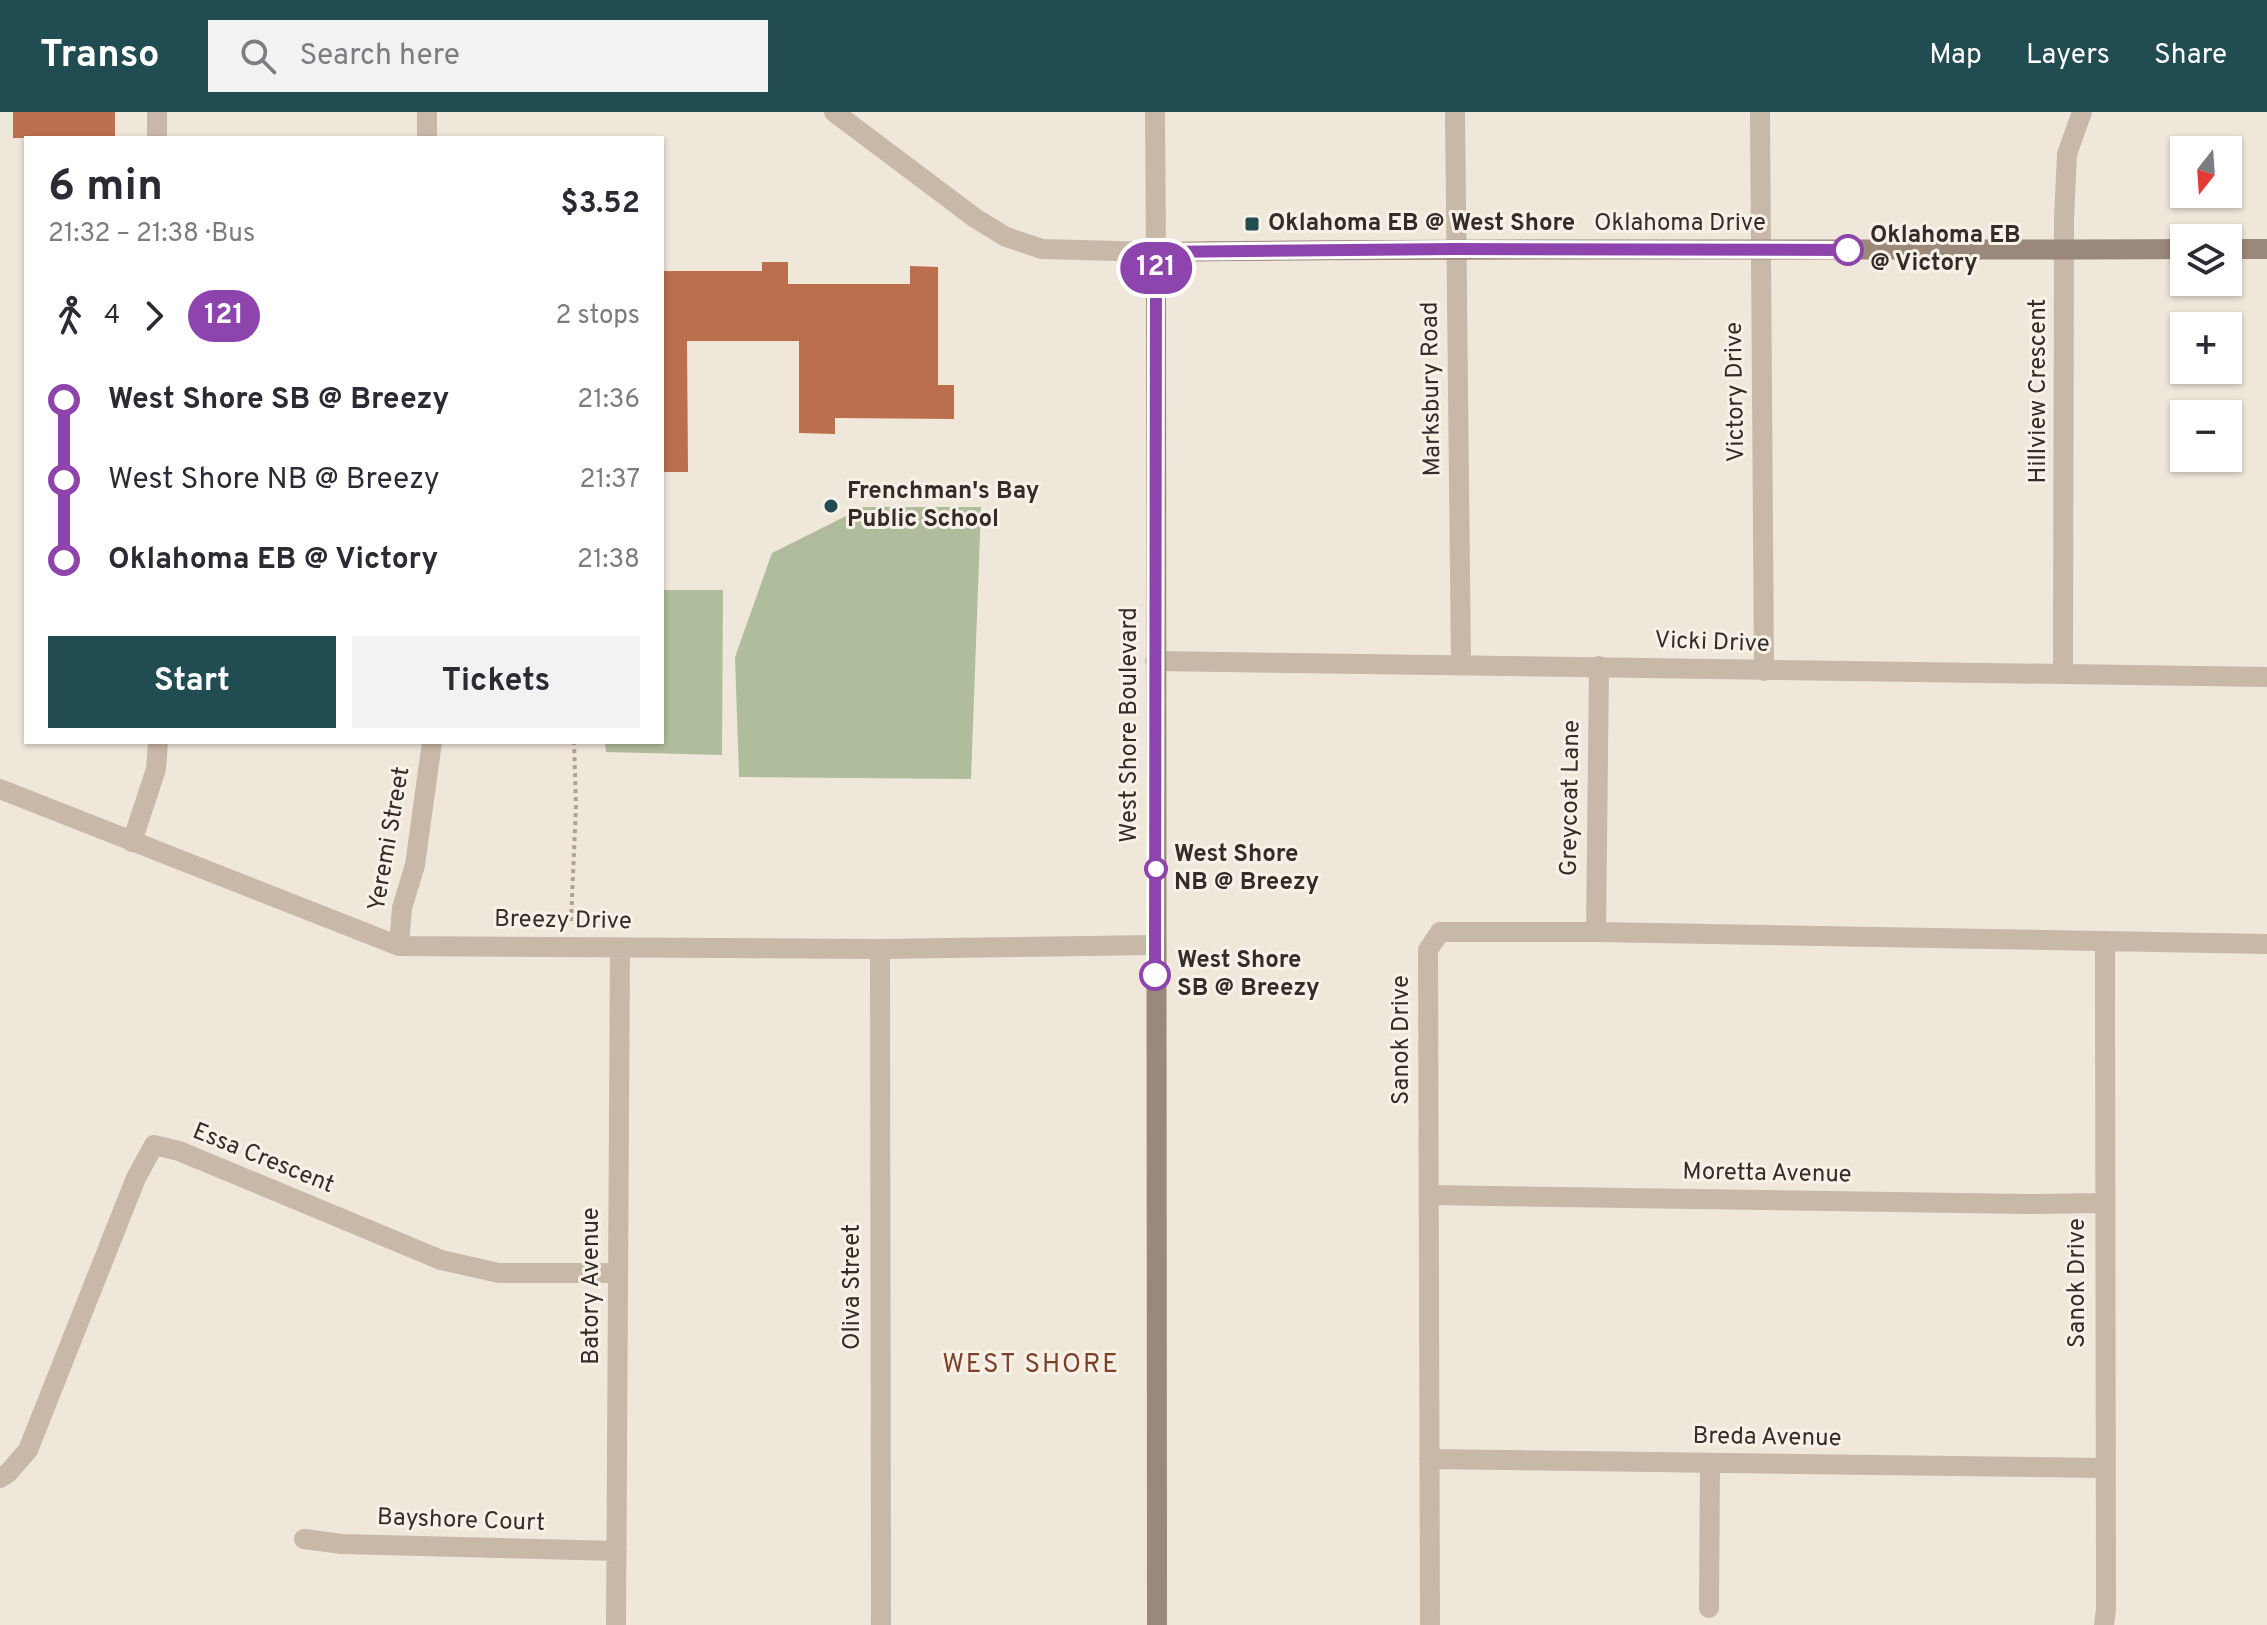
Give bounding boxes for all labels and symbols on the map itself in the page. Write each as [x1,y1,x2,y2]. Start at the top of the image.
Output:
north arrow [2170,136,2242,208]
place label: Oklahoma EB @ West Shore [1268,209,1575,239]
street label: Oklahoma Drive [1594,209,1766,239]
marker: Oklahoma EB @ West Shore [1243,215,1261,233]
place label: Oklahoma EB @ Victory [1870,221,2021,279]
marker: Oklahoma EB @ Victory [1833,235,1863,265]
line badge: 121 [1110,242,1202,294]
street label: Hillview Crescent [2024,299,2054,483]
street label: Marksbury Road [1415,301,1449,477]
street label: Victory Drive [1720,322,1752,462]
place label: Frenchman's Bay Public School [847,477,1039,535]
marker: Frenchman's Bay Public School [822,497,840,515]
street label: West Shore Boulevard [1115,607,1145,843]
street label: Vicki Drive [1654,626,1770,660]
street label: Greycoat Lane [1555,720,1587,876]
street label: Yeremi Street [363,764,417,914]
place label: West Shore NB @ Breezy [1174,840,1319,898]
marker: West Shore NB @ Breezy [1145,858,1167,880]
street label: Breezy Drive [494,905,632,937]
place label: West Shore SB @ Breezy [1177,946,1320,1004]
marker: West Shore SB @ Breezy [1140,960,1170,990]
street label: Sanok Drive [1387,975,1417,1105]
street label: Essa Crescent [188,1117,338,1201]
street label: Moretta Avenue [1682,1158,1852,1190]
street label: Batory Avenue [577,1207,607,1365]
street label: Sanok Drive [2063,1218,2093,1348]
street label: Oliva Street [838,1224,868,1350]
district label: WEST SHORE [942,1349,1120,1382]
street label: Breda Avenue [1692,1422,1842,1454]
street label: Bayshore Court [377,1503,545,1539]

